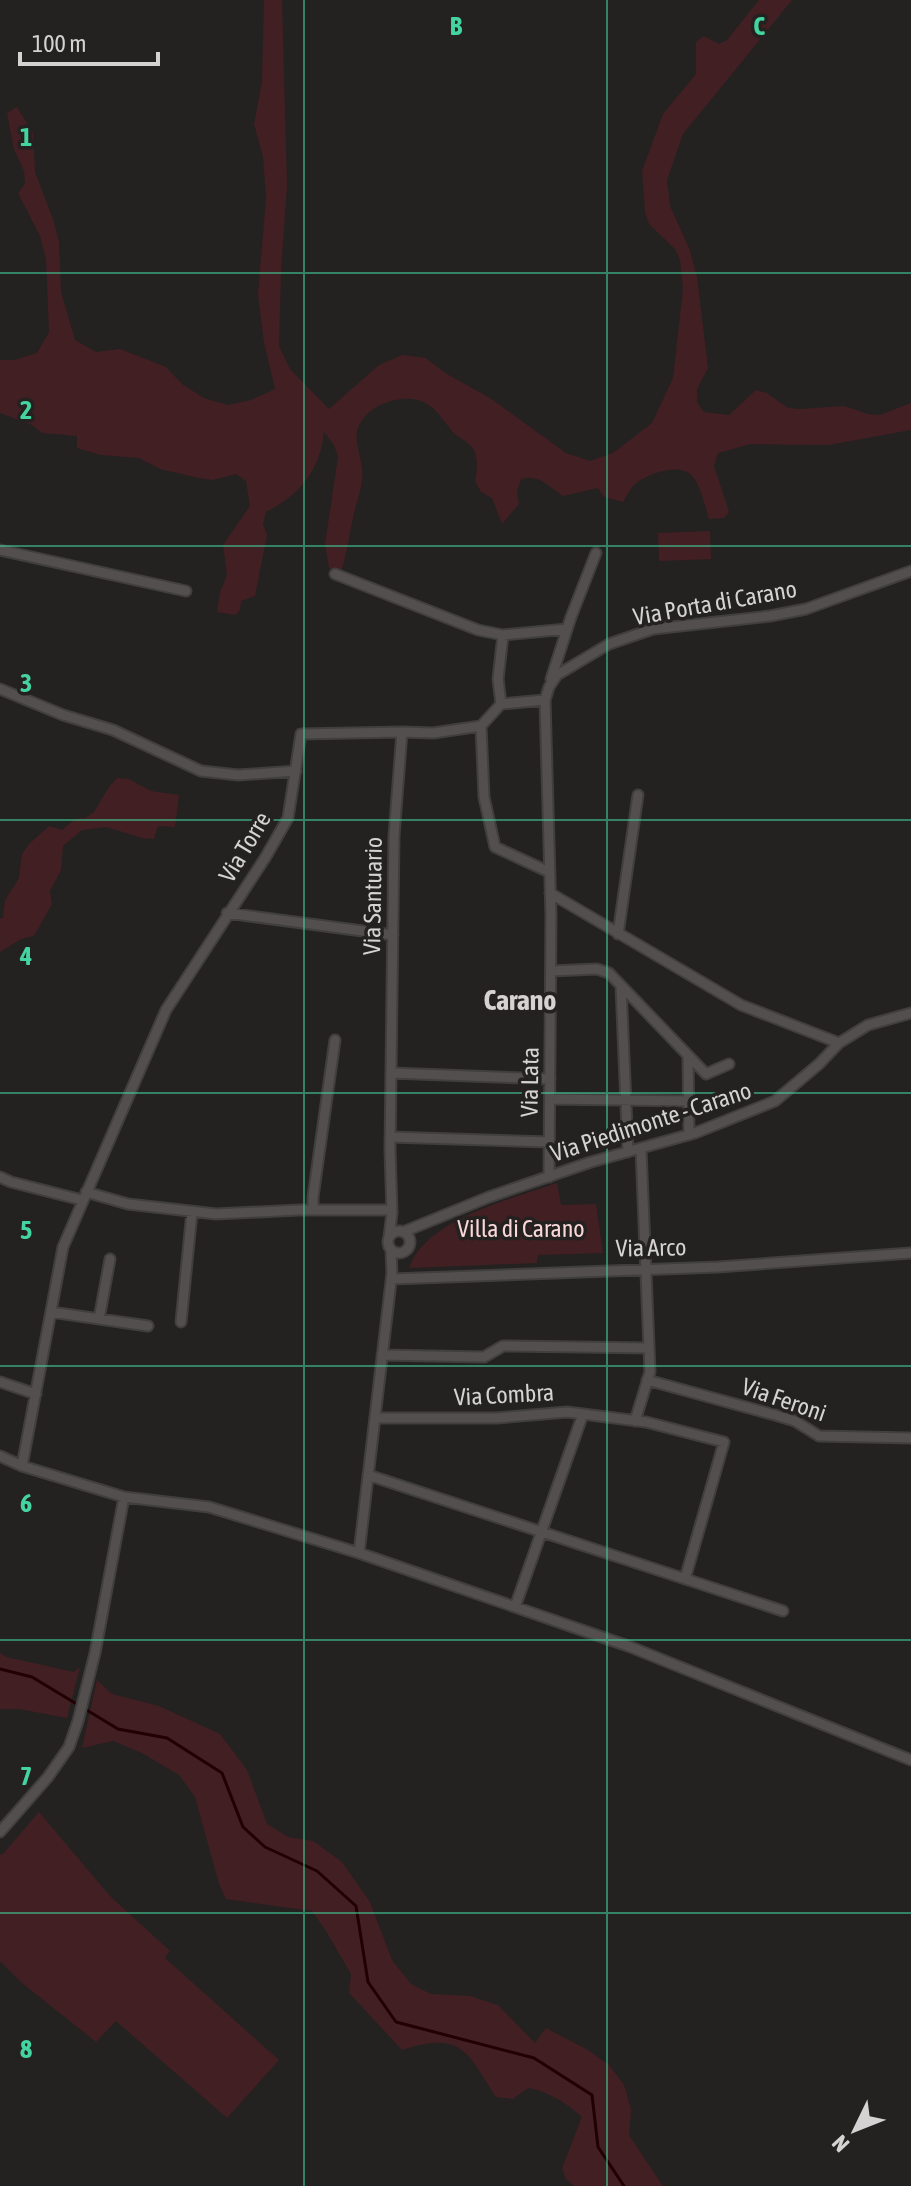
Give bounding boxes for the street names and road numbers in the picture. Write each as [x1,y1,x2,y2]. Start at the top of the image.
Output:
street label: Via Porta di Carano [631,575,799,630]
street label: Via Torre [213,807,276,887]
street label: Via Santuario [358,837,387,955]
street label: Via Lata [515,1047,544,1117]
street label: Via Piedimonte - Carano [547,1076,754,1167]
street label: Via Arco [615,1233,687,1262]
street label: Via Feroni [738,1373,830,1427]
street label: Via Combra [453,1378,555,1411]

